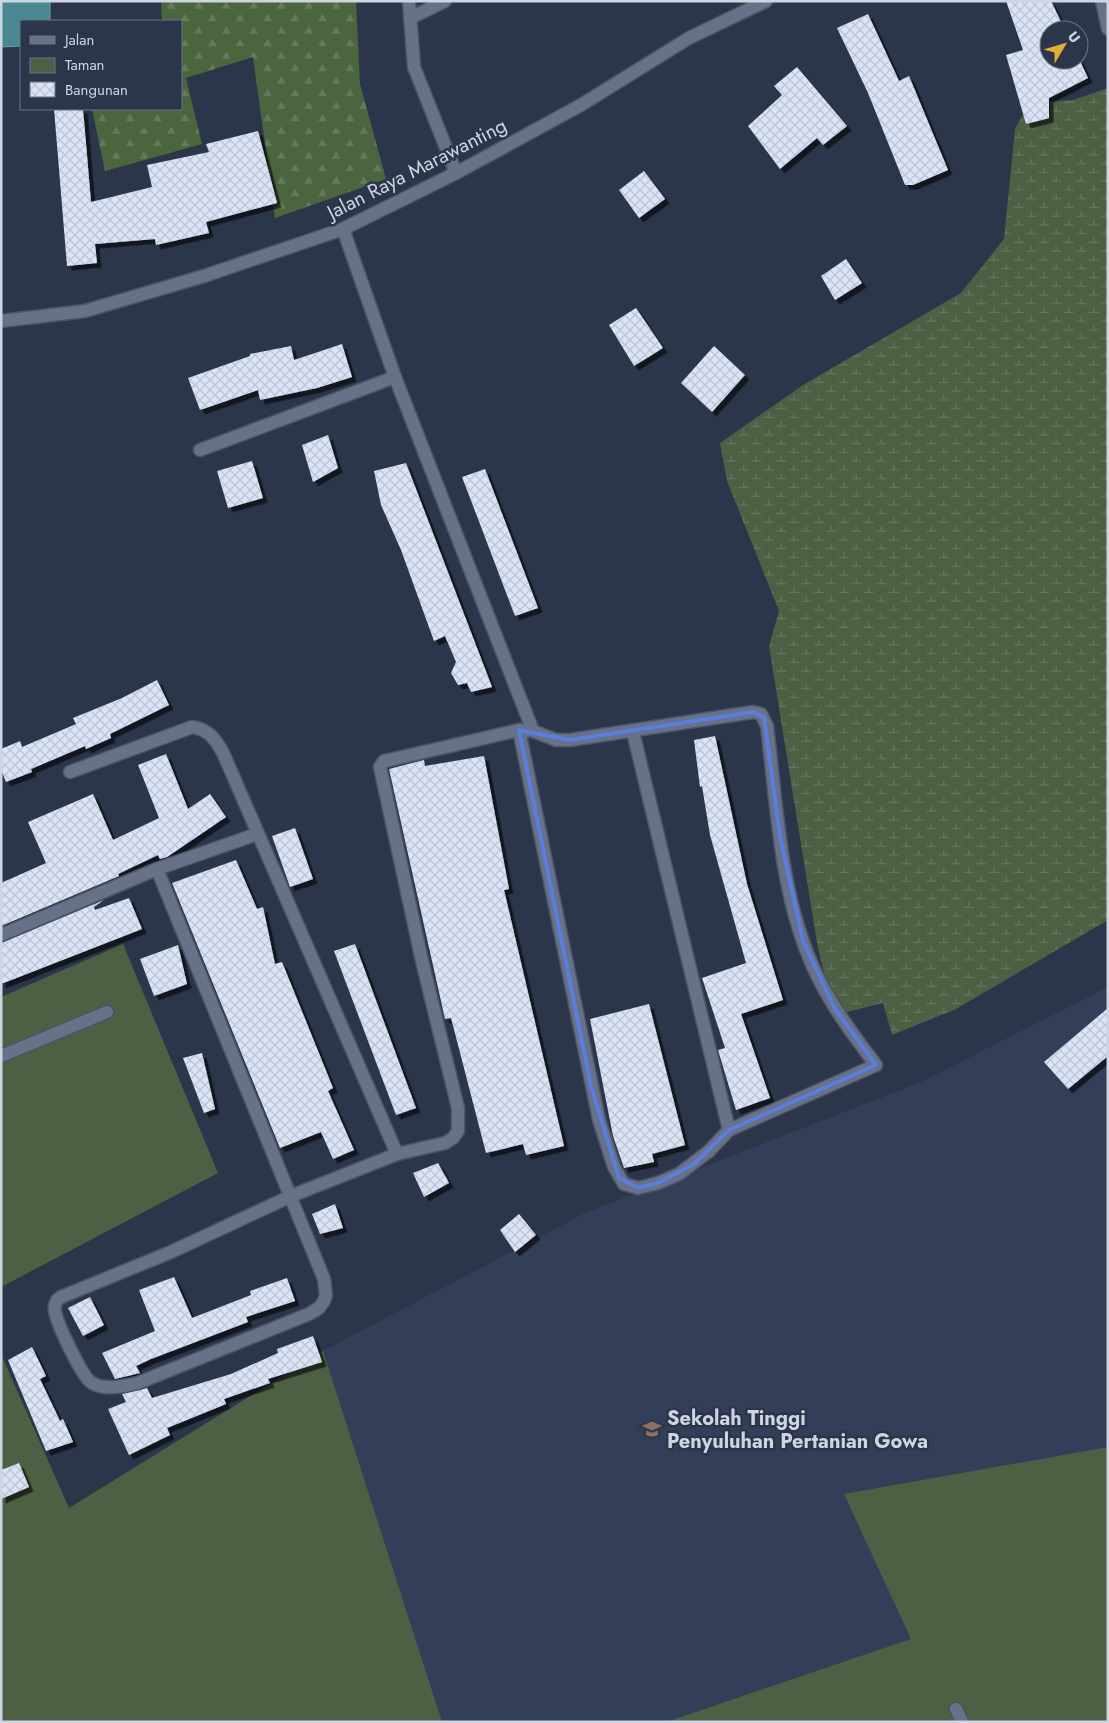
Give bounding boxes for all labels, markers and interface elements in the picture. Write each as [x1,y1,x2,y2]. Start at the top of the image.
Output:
legend [20,20,182,110]
north arrow [1039,20,1089,70]
text: U [1063,27,1085,47]
text: Jalan [63,29,94,51]
text: Taman [65,54,104,76]
text: Bangunan [65,79,128,101]
street label: Jalan Raya Marawanting [319,111,512,228]
place label: Sekolah Tinggi Penyuluhan Pertanian Gowa [667,1404,928,1456]
school or university icon: Sekolah Tinggi Penyuluhan Pertanian Gowa [641,1418,663,1440]

